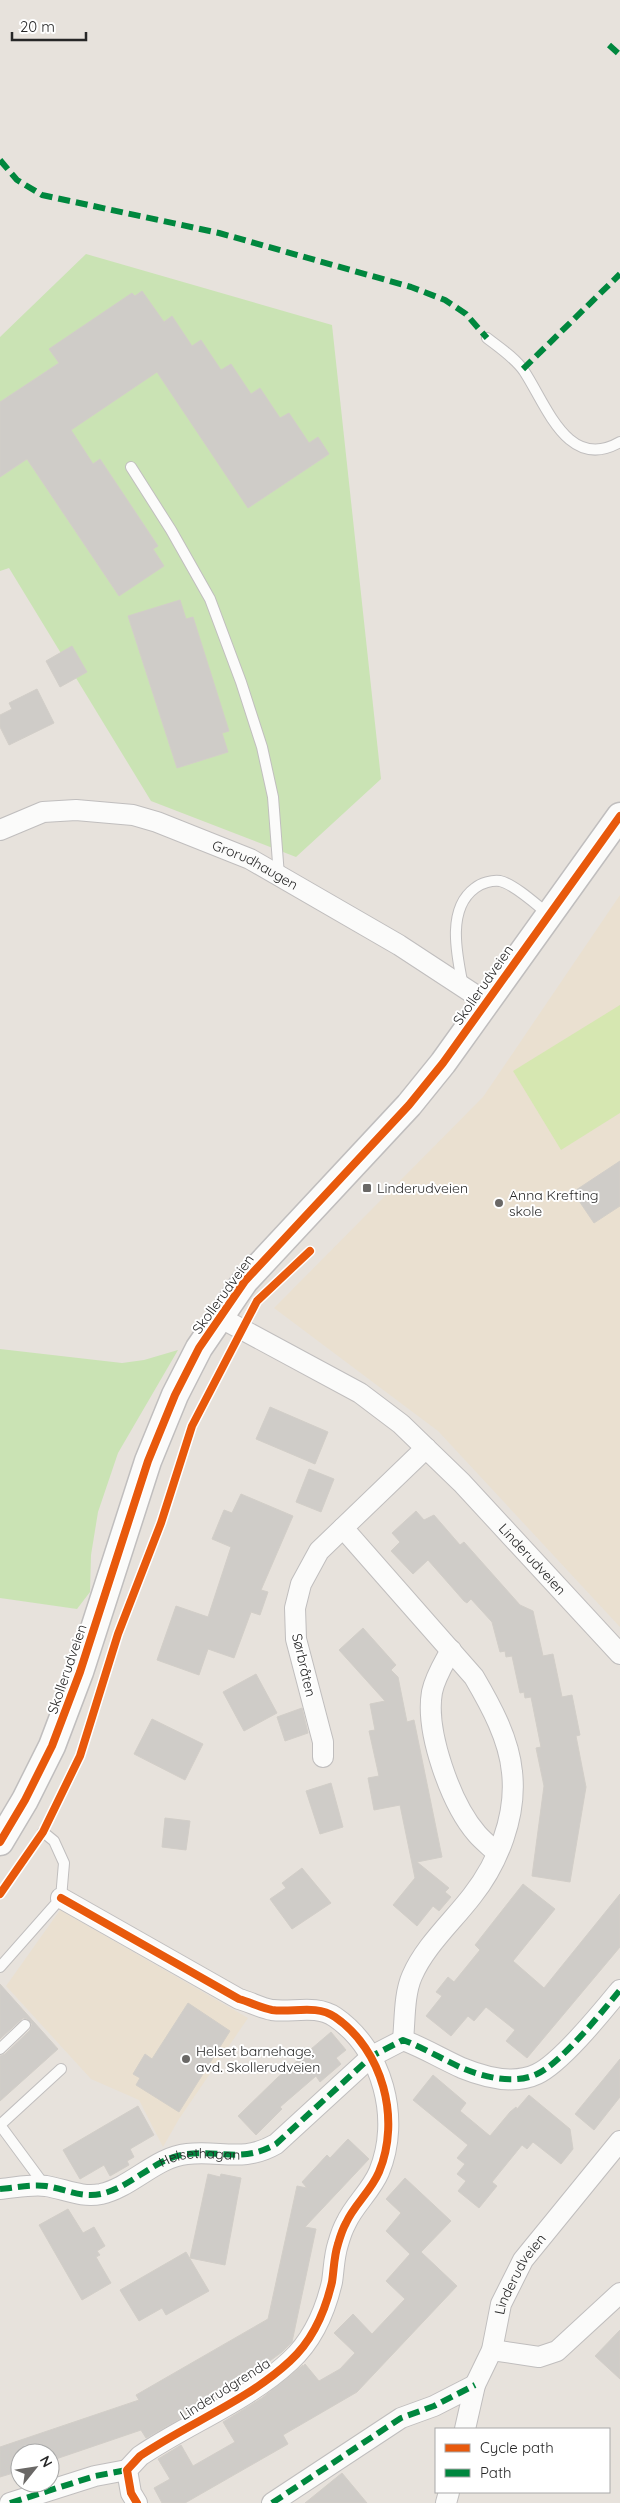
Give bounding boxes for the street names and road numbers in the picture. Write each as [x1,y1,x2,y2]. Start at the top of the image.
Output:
street label: Grorudhaugen [210,836,301,894]
street label: Skollerudveien [449,941,517,1029]
street label: Skollerudveien [188,1251,258,1337]
street label: Linderudveien [495,1520,570,1599]
street label: Skollerudveien [43,1622,91,1716]
street label: Sørbråten [288,1632,320,1698]
street label: Helsethagan [156,2144,240,2171]
street label: Linderudveien [490,2230,550,2316]
street label: Linderudgrenda [176,2354,274,2424]

